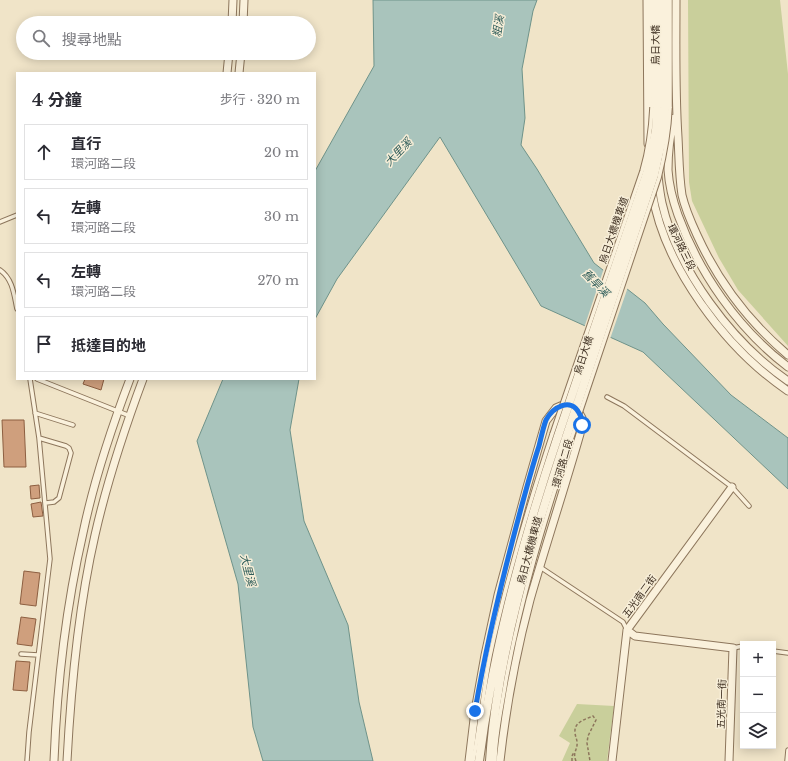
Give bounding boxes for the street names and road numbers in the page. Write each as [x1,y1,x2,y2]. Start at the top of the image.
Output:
street label: 烏日大橋 [649,25,662,65]
street label: 烏日大橋機車道 [596,195,631,265]
street label: 環河路三段 [665,222,698,273]
street label: 烏日大橋 [571,334,596,376]
street label: 環河路二段 [549,437,576,489]
street label: 烏日大橋機車道 [514,515,545,586]
street label: 五光南二街 [619,572,659,620]
street label: 五光南一街 [714,679,729,729]

